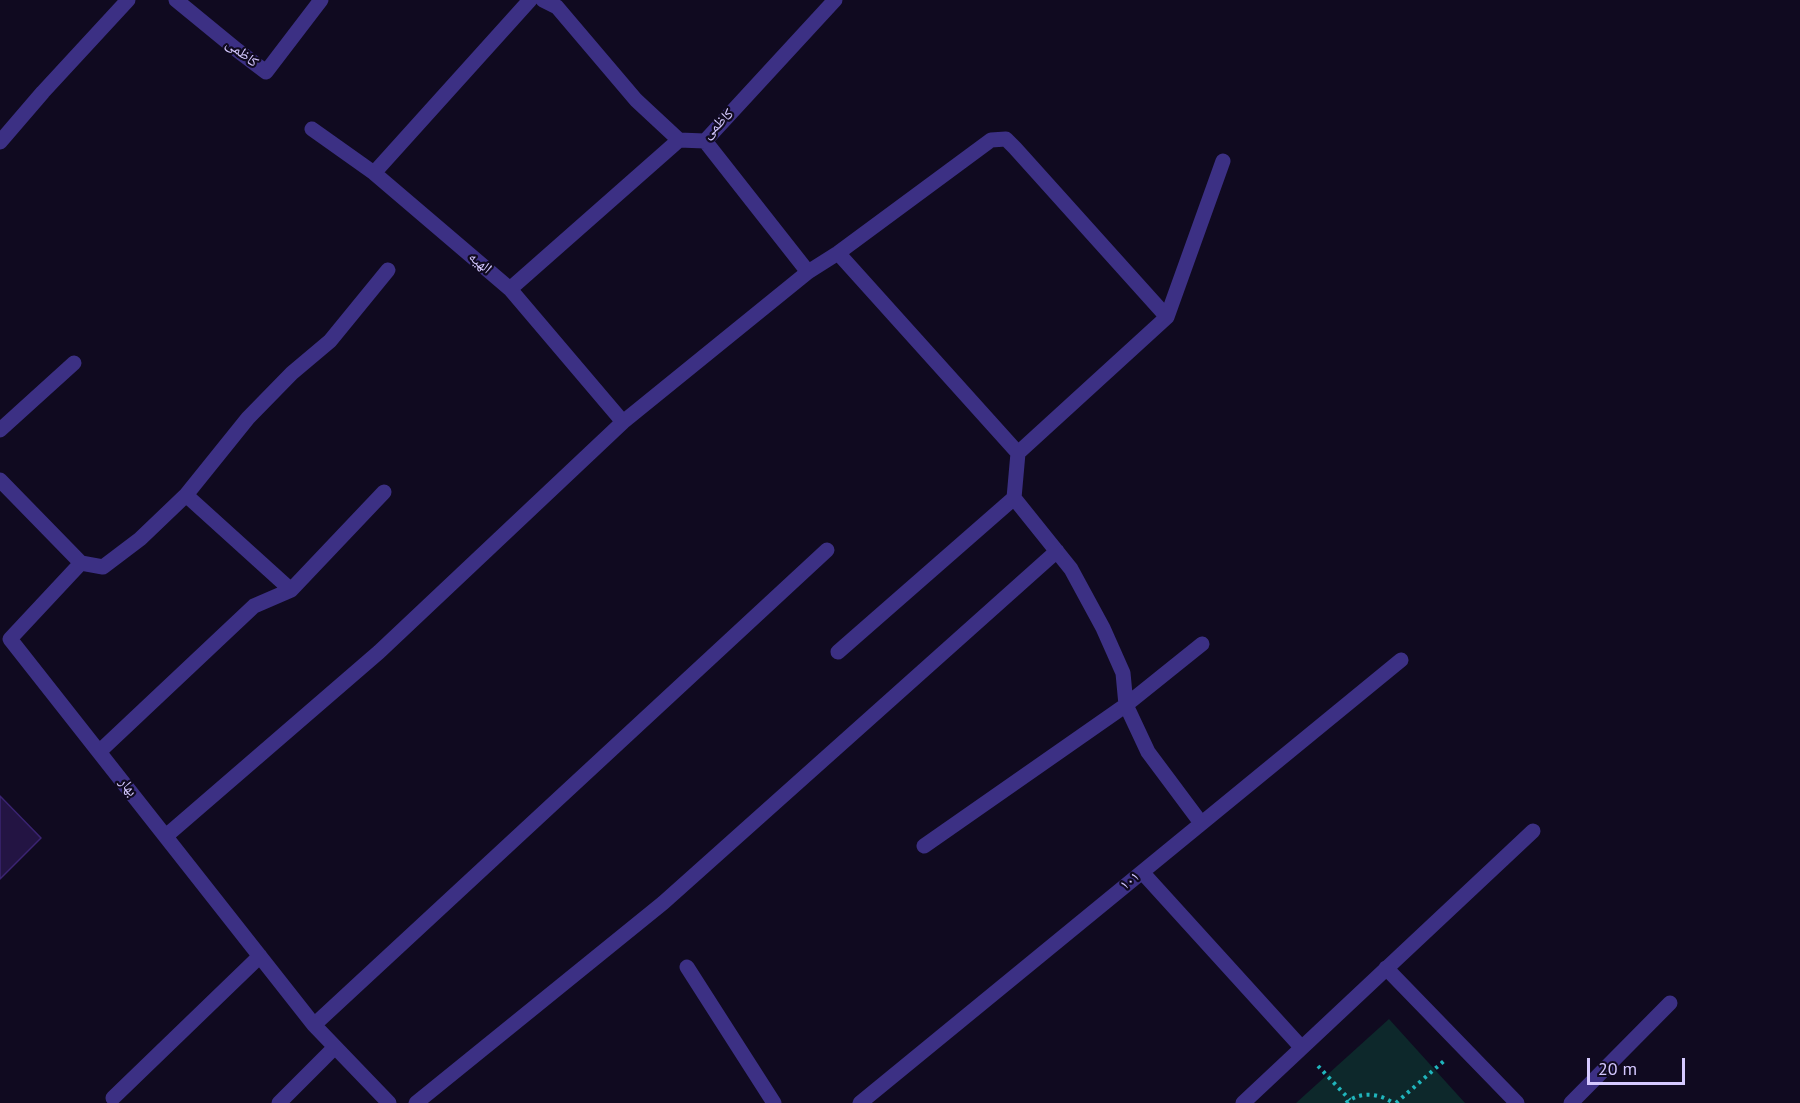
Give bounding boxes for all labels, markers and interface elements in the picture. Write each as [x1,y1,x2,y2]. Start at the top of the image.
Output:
street label: کاظمی [222,35,262,71]
street label: کاظمی [699,105,737,143]
street label: الهیه [465,248,495,278]
street label: بهار [115,774,141,800]
street label: ۱۰۱ [1116,868,1144,894]
scale bar [1590,1046,1688,1084]
text: 20 m [1598,1057,1637,1080]

